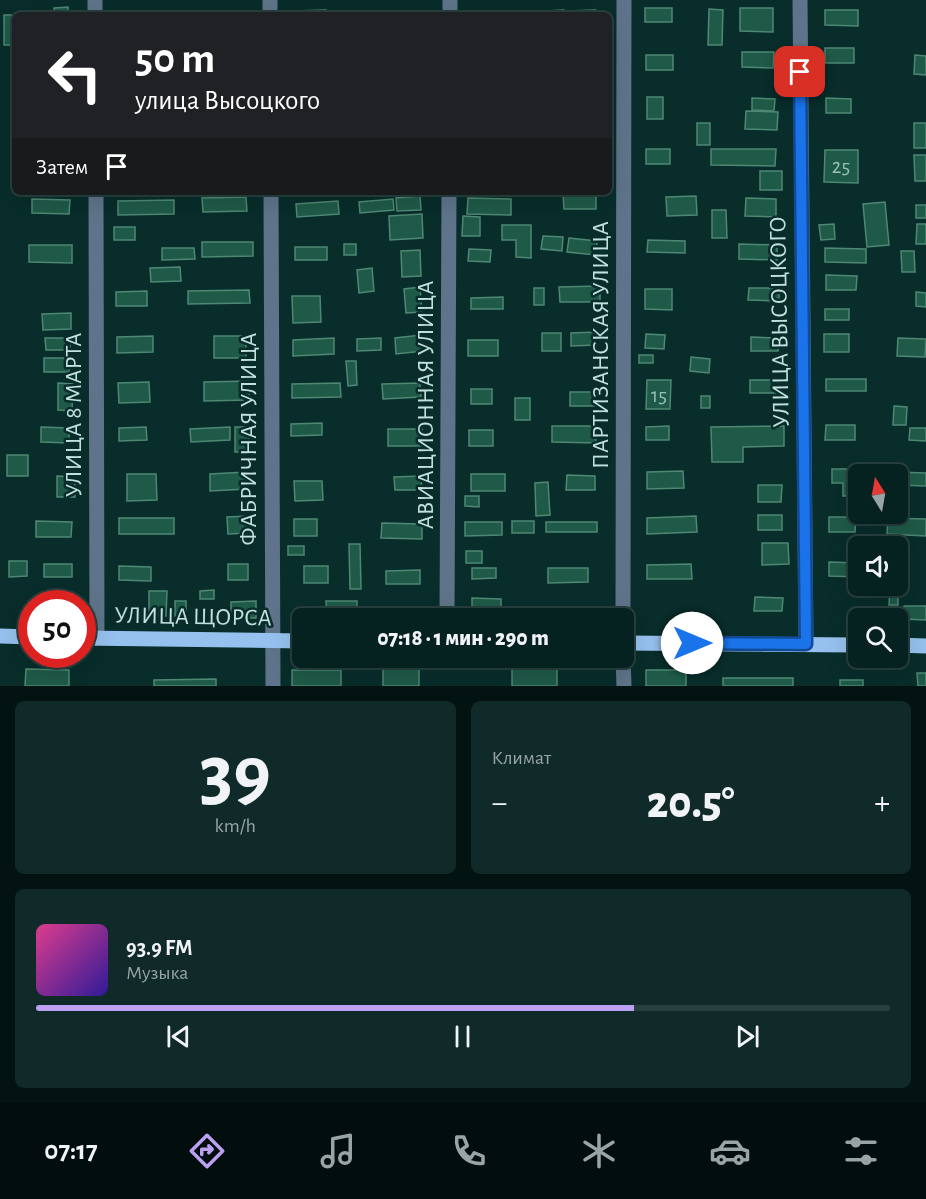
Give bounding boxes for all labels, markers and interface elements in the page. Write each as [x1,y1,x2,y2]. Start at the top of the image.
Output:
icon: left [36,36,114,114]
text: 50 m [135,38,215,80]
pin [774,46,825,97]
icon: arrive [783,55,816,88]
text: улица Высоцкого [135,87,320,114]
icon: arrive [100,150,133,183]
text: Затем [36,156,88,178]
house number: 25 [832,156,850,177]
street label: УЛИЦА ВЫСОЦКОГО [766,216,794,428]
street label: ПАРТИЗАНСКАЯ УЛИЦА [589,221,613,469]
street label: АВИАЦИОННАЯ УЛИЦА [414,281,438,529]
street label: УЛИЦА 8 МАРТА [62,333,86,497]
street label: ФАБРИЧНАЯ УЛИЦА [237,333,261,545]
house number: 15 [651,385,667,406]
north arrow [848,464,908,524]
map controls [848,464,908,668]
button: sound [848,536,908,596]
speed limit sign: 50 [18,590,96,668]
street label: УЛИЦА ЩОРСА [114,604,272,630]
button: search [848,608,908,668]
position arrow [660,611,724,675]
text: 07:18 · 1 мин · 290 m [377,627,549,649]
text: 39 [200,736,271,814]
text: Климат [492,748,551,768]
text: 20.5° [647,781,735,826]
text: − [492,787,507,820]
text: + [874,787,890,820]
text: km/h [215,816,256,836]
text: 93.9 FM [126,937,192,959]
text: Музыка [126,963,188,983]
icon: previous [162,1020,195,1053]
icon: pause [446,1020,479,1053]
icon: next [731,1020,764,1053]
icon: directions [186,1130,228,1172]
icon: music [317,1130,359,1172]
icon: phone [448,1130,490,1172]
icon: climate [578,1130,620,1172]
icon: car [709,1130,751,1172]
icon: filters [840,1130,882,1172]
text: 07:17 [44,1137,98,1164]

